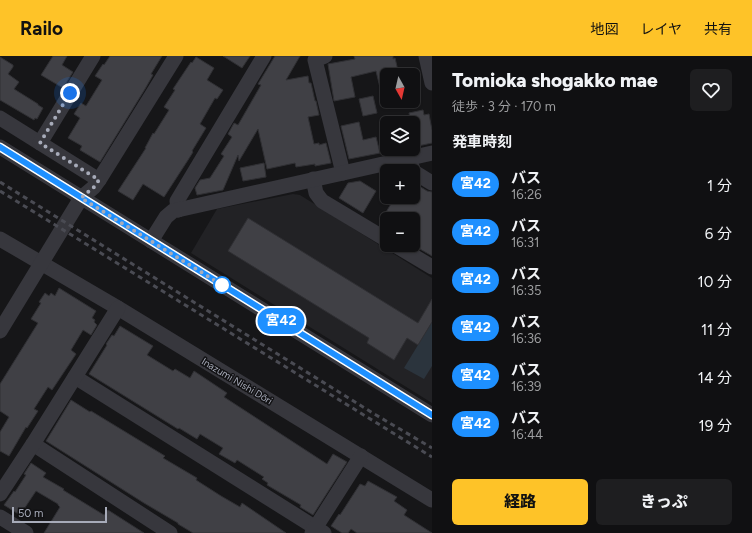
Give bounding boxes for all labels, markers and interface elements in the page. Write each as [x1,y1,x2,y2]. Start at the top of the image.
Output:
text: Railo [20,17,63,40]
text: 地図 [590,21,618,38]
text: レイヤ [640,21,682,38]
text: 共有 [704,21,732,38]
north arrow [380,68,420,108]
map controls [380,68,420,252]
text: Tomioka shogakko mae [452,69,658,92]
button: heart [690,69,732,111]
your location [60,83,80,103]
text: 徒歩 · 3 分 · 170 m [452,99,556,114]
button: layers [380,116,420,156]
text: 発車時刻 [452,133,512,151]
button: + [380,164,420,204]
text: バス [511,169,541,187]
text: 宮42 [460,175,491,192]
text: 1 分 [707,177,732,195]
text: 16:26 [511,187,542,202]
button: − [380,212,420,252]
text: バス [511,217,541,235]
text: 宮42 [460,223,491,240]
text: 6 分 [705,225,732,243]
text: 16:31 [511,235,539,250]
text: バス [511,265,541,283]
text: 宮42 [460,271,491,288]
text: 10 分 [697,273,732,291]
unlabelled marker [213,276,231,294]
text: 16:35 [511,283,542,298]
line badge: 宮42 [258,308,304,334]
text: 宮42 [266,312,296,329]
text: バス [511,313,541,331]
text: 宮42 [460,319,491,336]
text: 11 分 [701,321,732,339]
text: 16:36 [511,331,541,346]
street label: Inazumi Nishi Dōri [199,355,275,407]
text: バス [511,361,541,379]
text: 宮42 [460,367,491,384]
text: 14 分 [698,369,732,387]
text: 16:39 [511,379,541,394]
text: バス [511,409,541,427]
text: 宮42 [460,415,491,432]
text: 19 分 [699,417,732,435]
text: 16:44 [511,427,543,442]
button: 経路 [452,479,588,525]
button: きっぷ [596,479,732,525]
scale bar [12,505,107,524]
text: 50 m [18,507,43,520]

